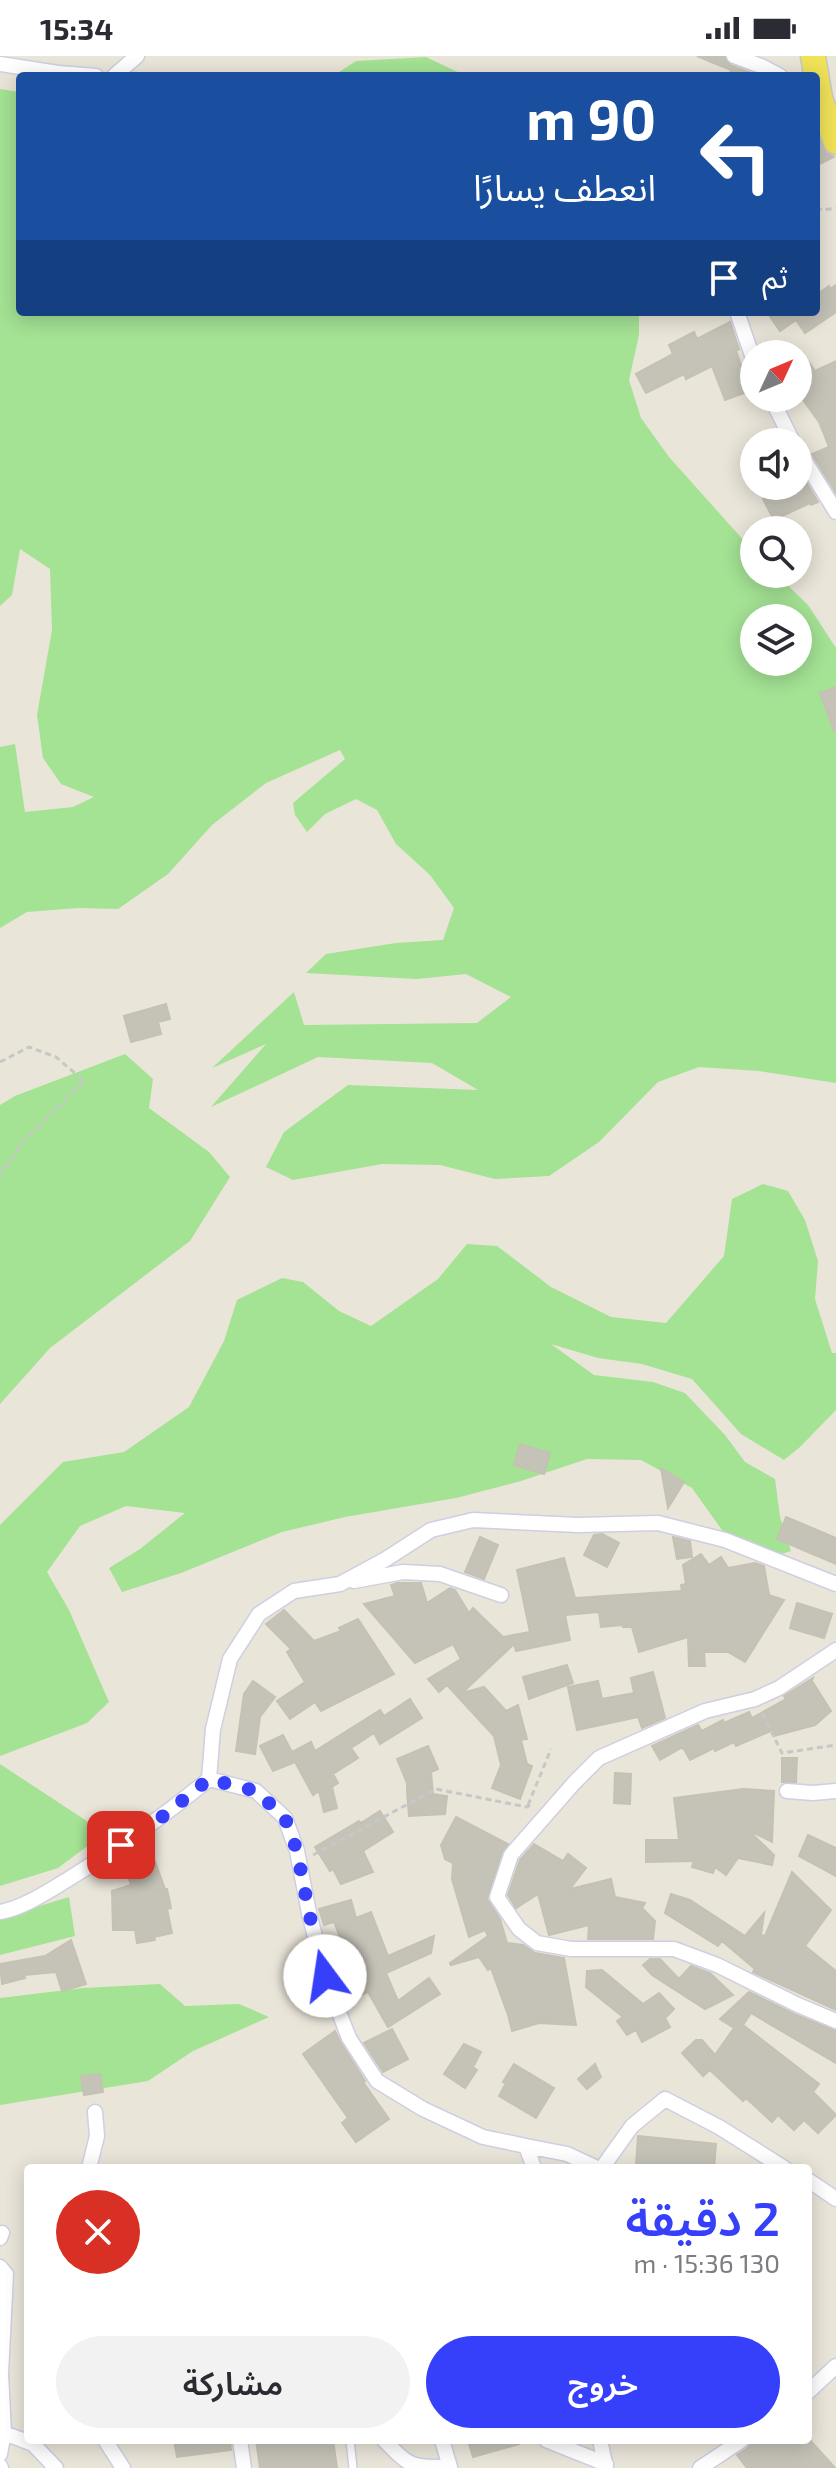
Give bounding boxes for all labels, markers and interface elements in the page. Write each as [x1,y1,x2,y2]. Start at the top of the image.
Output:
text: 15:34 [40,10,113,46]
text: 90 m [526,84,656,151]
icon: left [684,104,788,208]
text: انعطف يسارًا [473,165,656,208]
icon: arrive [702,256,746,300]
text: ثم [762,258,788,294]
north arrow [740,340,812,412]
map controls [740,340,812,676]
button: sound [740,428,812,500]
button: search [740,516,812,588]
button: layers [740,604,812,676]
pin [87,1811,155,1879]
icon: arrive [99,1823,143,1867]
position arrow [283,1934,367,2018]
text: 2 دقيقة [626,2188,780,2246]
button: close [56,2190,140,2274]
text: 130 m · 15:36 [633,2247,780,2278]
button: مشاركة [56,2336,410,2428]
button: خروج [426,2336,780,2428]

